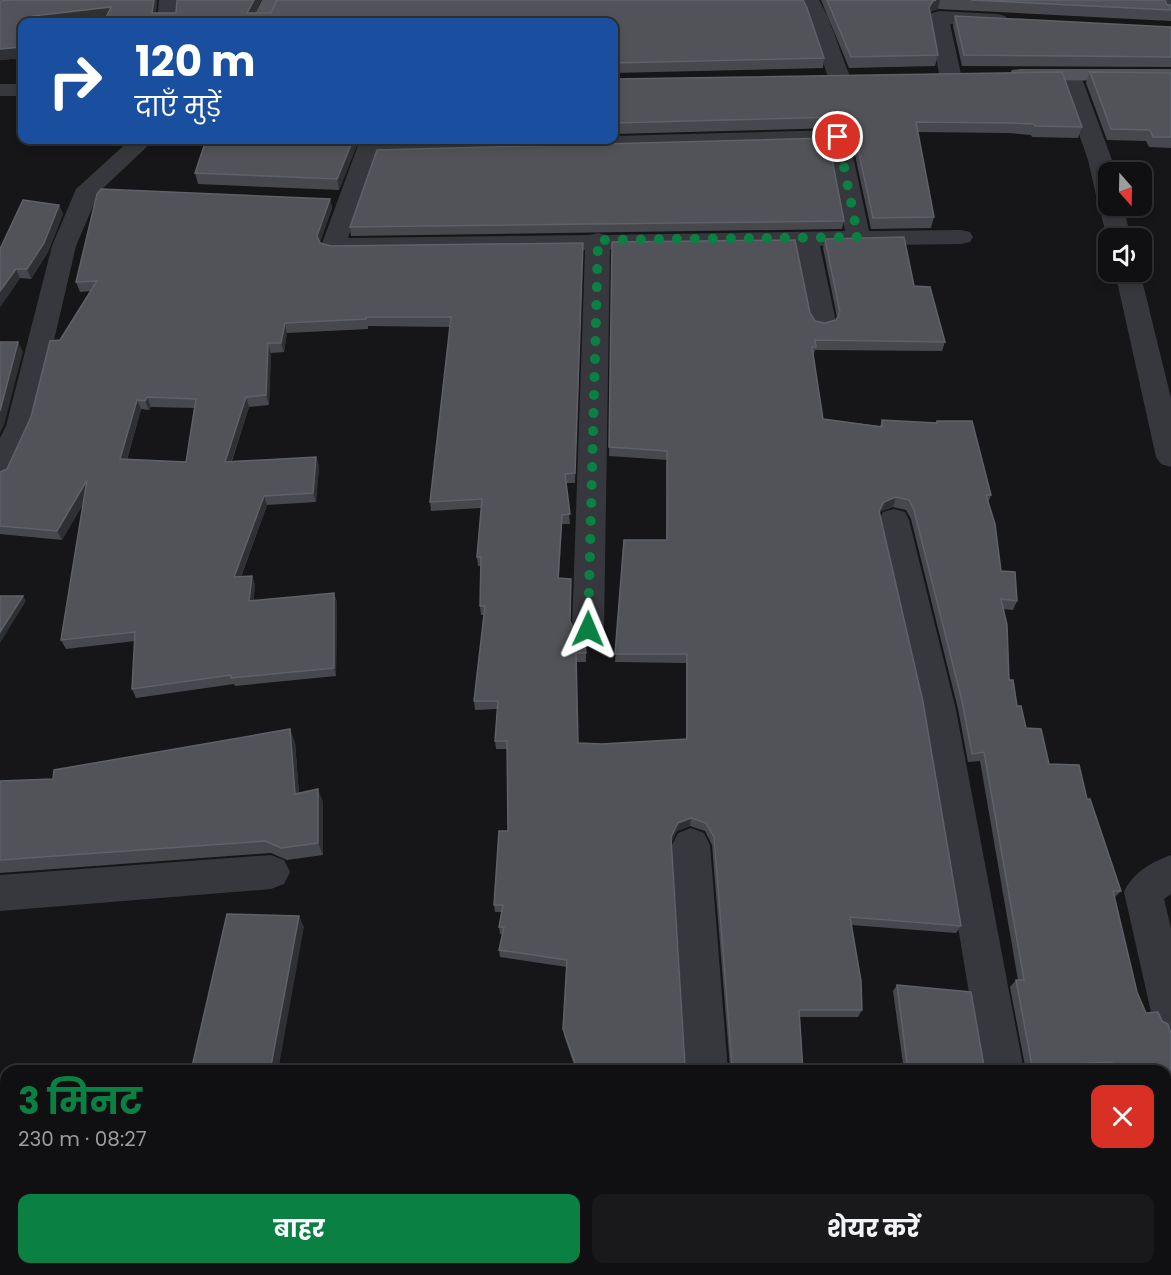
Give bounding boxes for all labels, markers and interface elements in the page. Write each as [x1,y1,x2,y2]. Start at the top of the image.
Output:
text: 120 m [135,32,256,91]
icon: right [36,42,114,120]
text: दाएँ मुड़ें [135,88,221,125]
pin [812,111,863,162]
icon: arrive [821,120,854,153]
north arrow [1098,162,1152,216]
map controls [1098,162,1152,282]
button: sound [1098,228,1152,282]
position arrow [556,597,620,661]
text: 3 मिनट [18,1076,142,1127]
button: close [1091,1085,1154,1148]
text: 230 m · 08:27 [18,1125,147,1153]
button: बाहर [18,1194,580,1263]
button: शेयर करें [592,1194,1154,1263]

